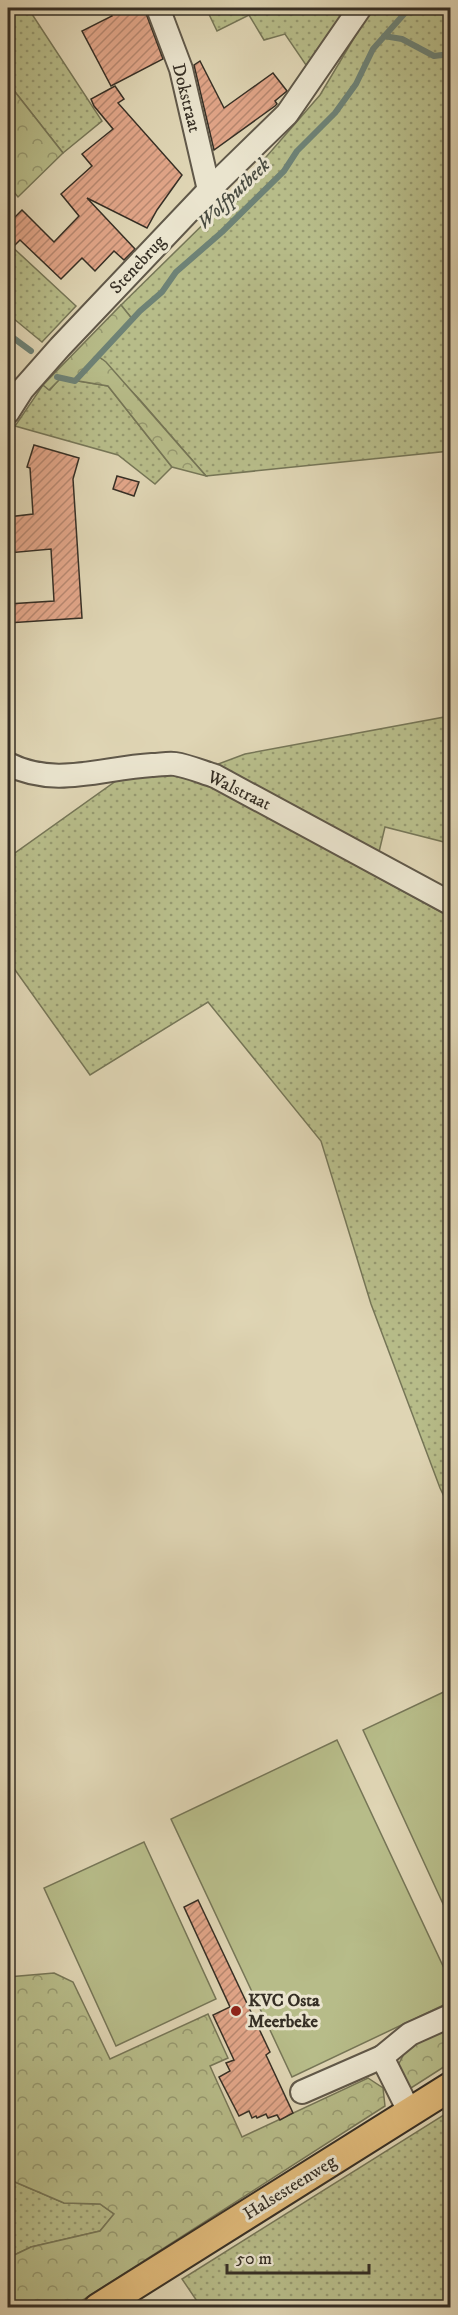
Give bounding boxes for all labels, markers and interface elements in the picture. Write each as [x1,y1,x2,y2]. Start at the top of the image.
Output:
street label: Dokstraat [167,61,205,135]
water label: Wolfputbeek [192,152,276,235]
street label: Stenebrug [105,231,171,299]
street label: Walstraat [203,766,275,816]
place label: KVC Osta Meerbeke [248,1990,320,2033]
marker: KVC Osta Meerbeke [229,2004,243,2018]
street label: Halsesteenweg [239,2151,341,2225]
scale bar [227,2237,370,2275]
text: 50 m [236,2248,272,2270]

